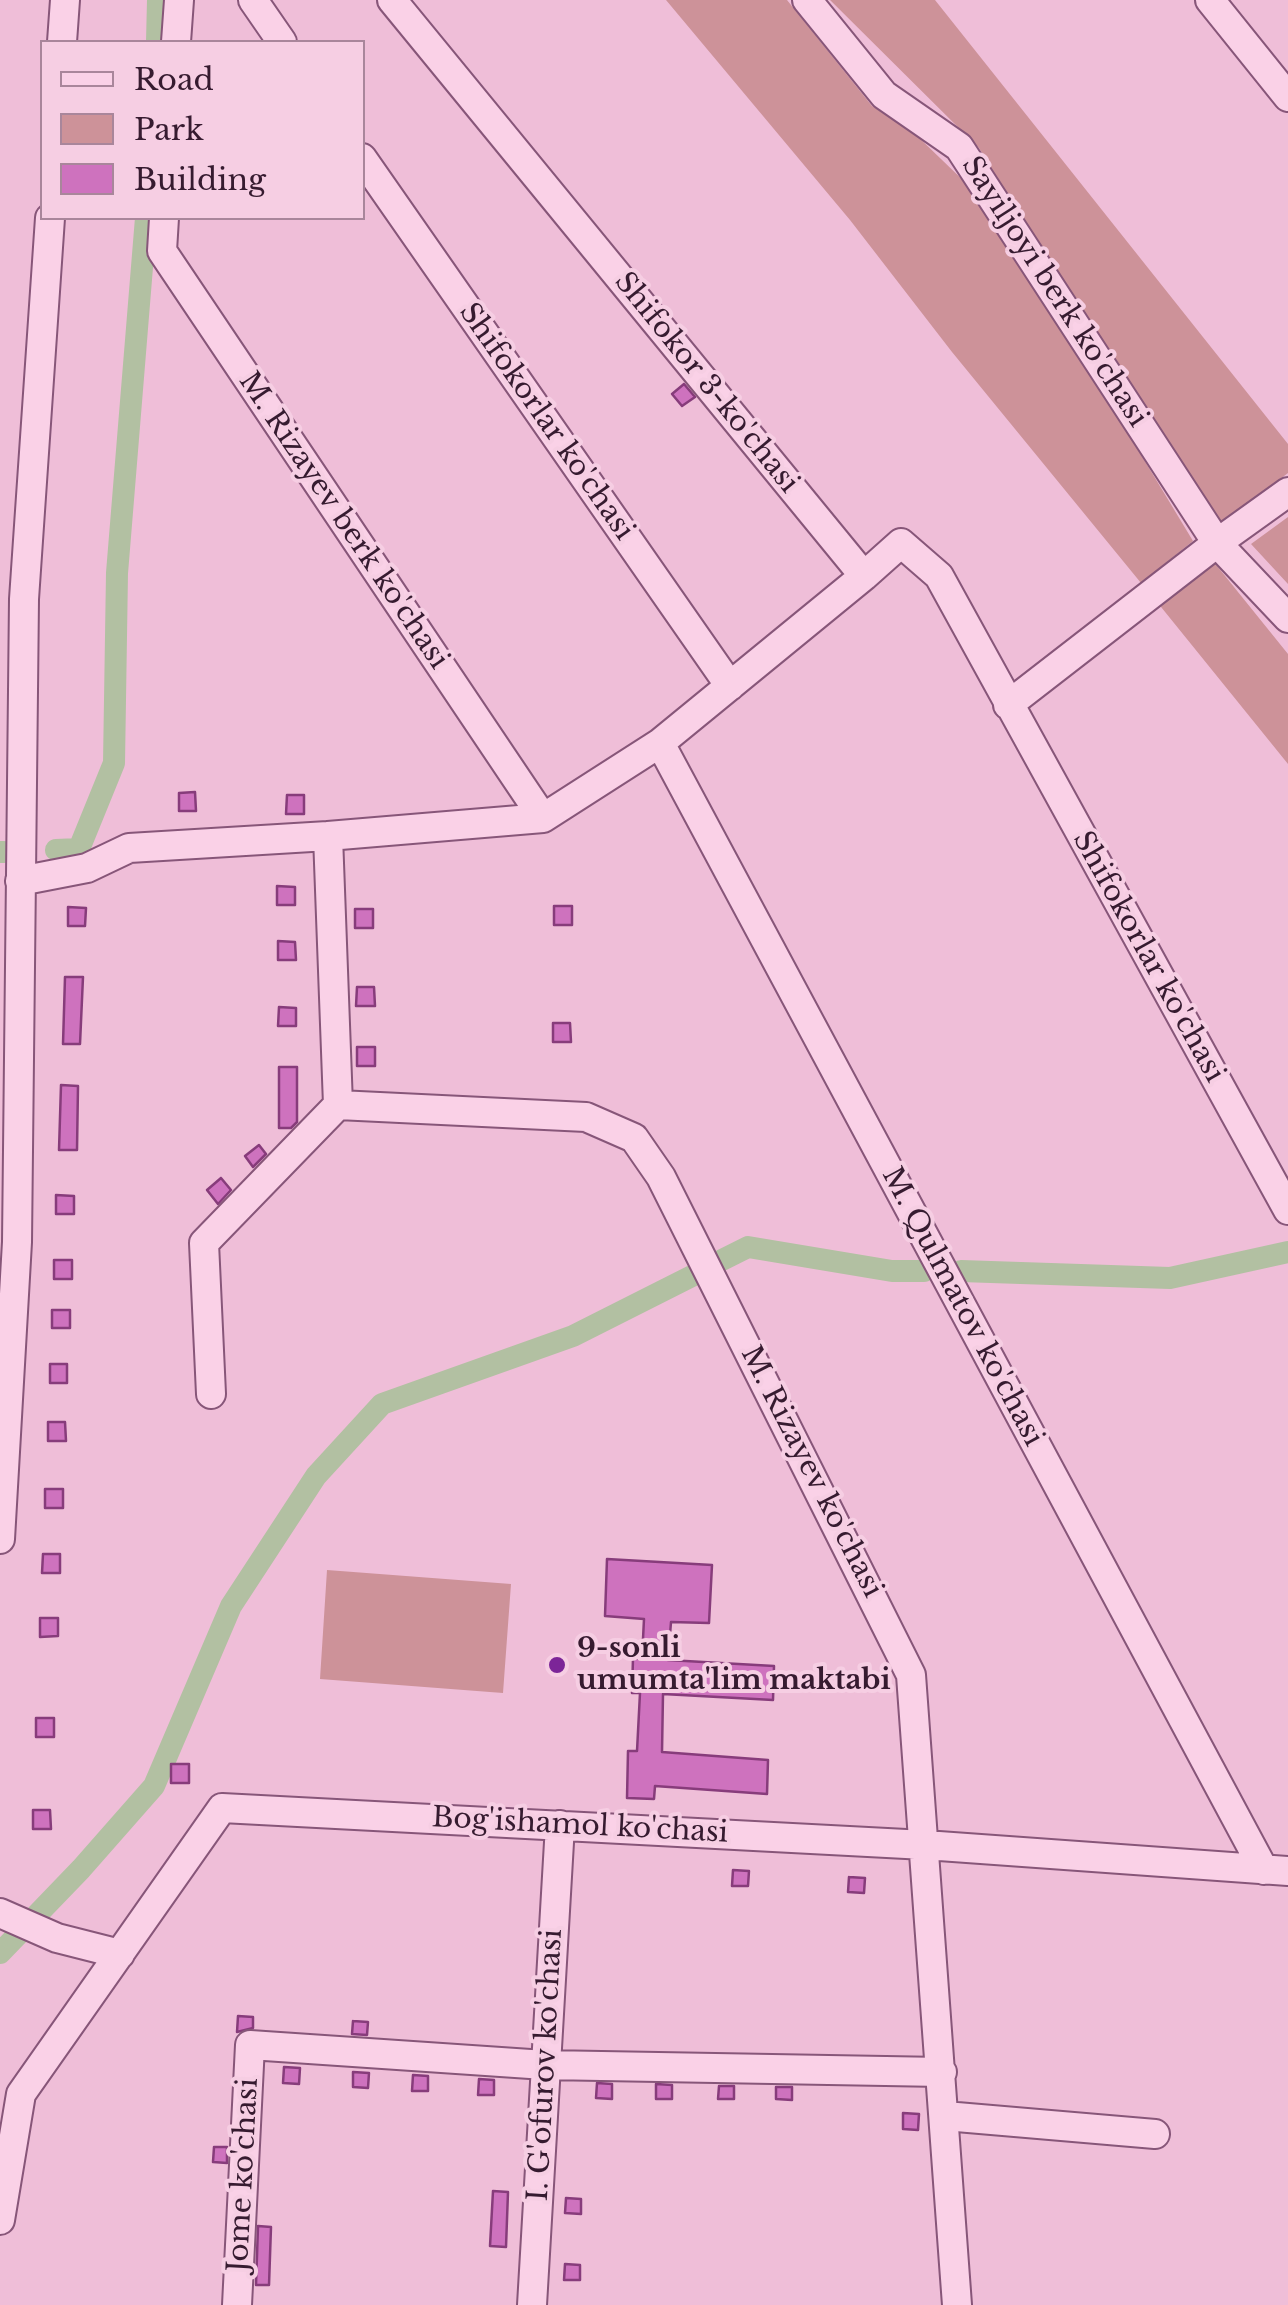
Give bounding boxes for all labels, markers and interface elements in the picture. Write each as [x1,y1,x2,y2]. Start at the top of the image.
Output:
legend [40,40,365,220]
text: Road [134,61,214,98]
text: Park [134,111,204,148]
street label: Sayiljoyi berk ko'chasi [954,150,1154,434]
text: Building [134,161,266,198]
street label: Shifokor 3-ko'chasi [607,266,805,500]
street label: Shifokorlar ko'chasi [451,297,641,547]
street label: M. Rizayev berk ko'chasi [231,366,455,676]
street label: Shifokorlar ko'chasi [1065,826,1231,1088]
street label: M. Qulmatov ko'chasi [874,1162,1050,1452]
street label: M. Rizayev ko'chasi [733,1341,889,1603]
place label: 9-sonli umumta'lim maktabi [577,1632,891,1698]
marker: 9-sonli umumta'lim maktabi [546,1654,568,1676]
street label: Bog'ishamol ko'chasi [431,1801,729,1851]
street label: I. G'ofurov ko'chasi [522,1928,570,2202]
street label: Jome ko'chasi [222,2077,266,2273]

